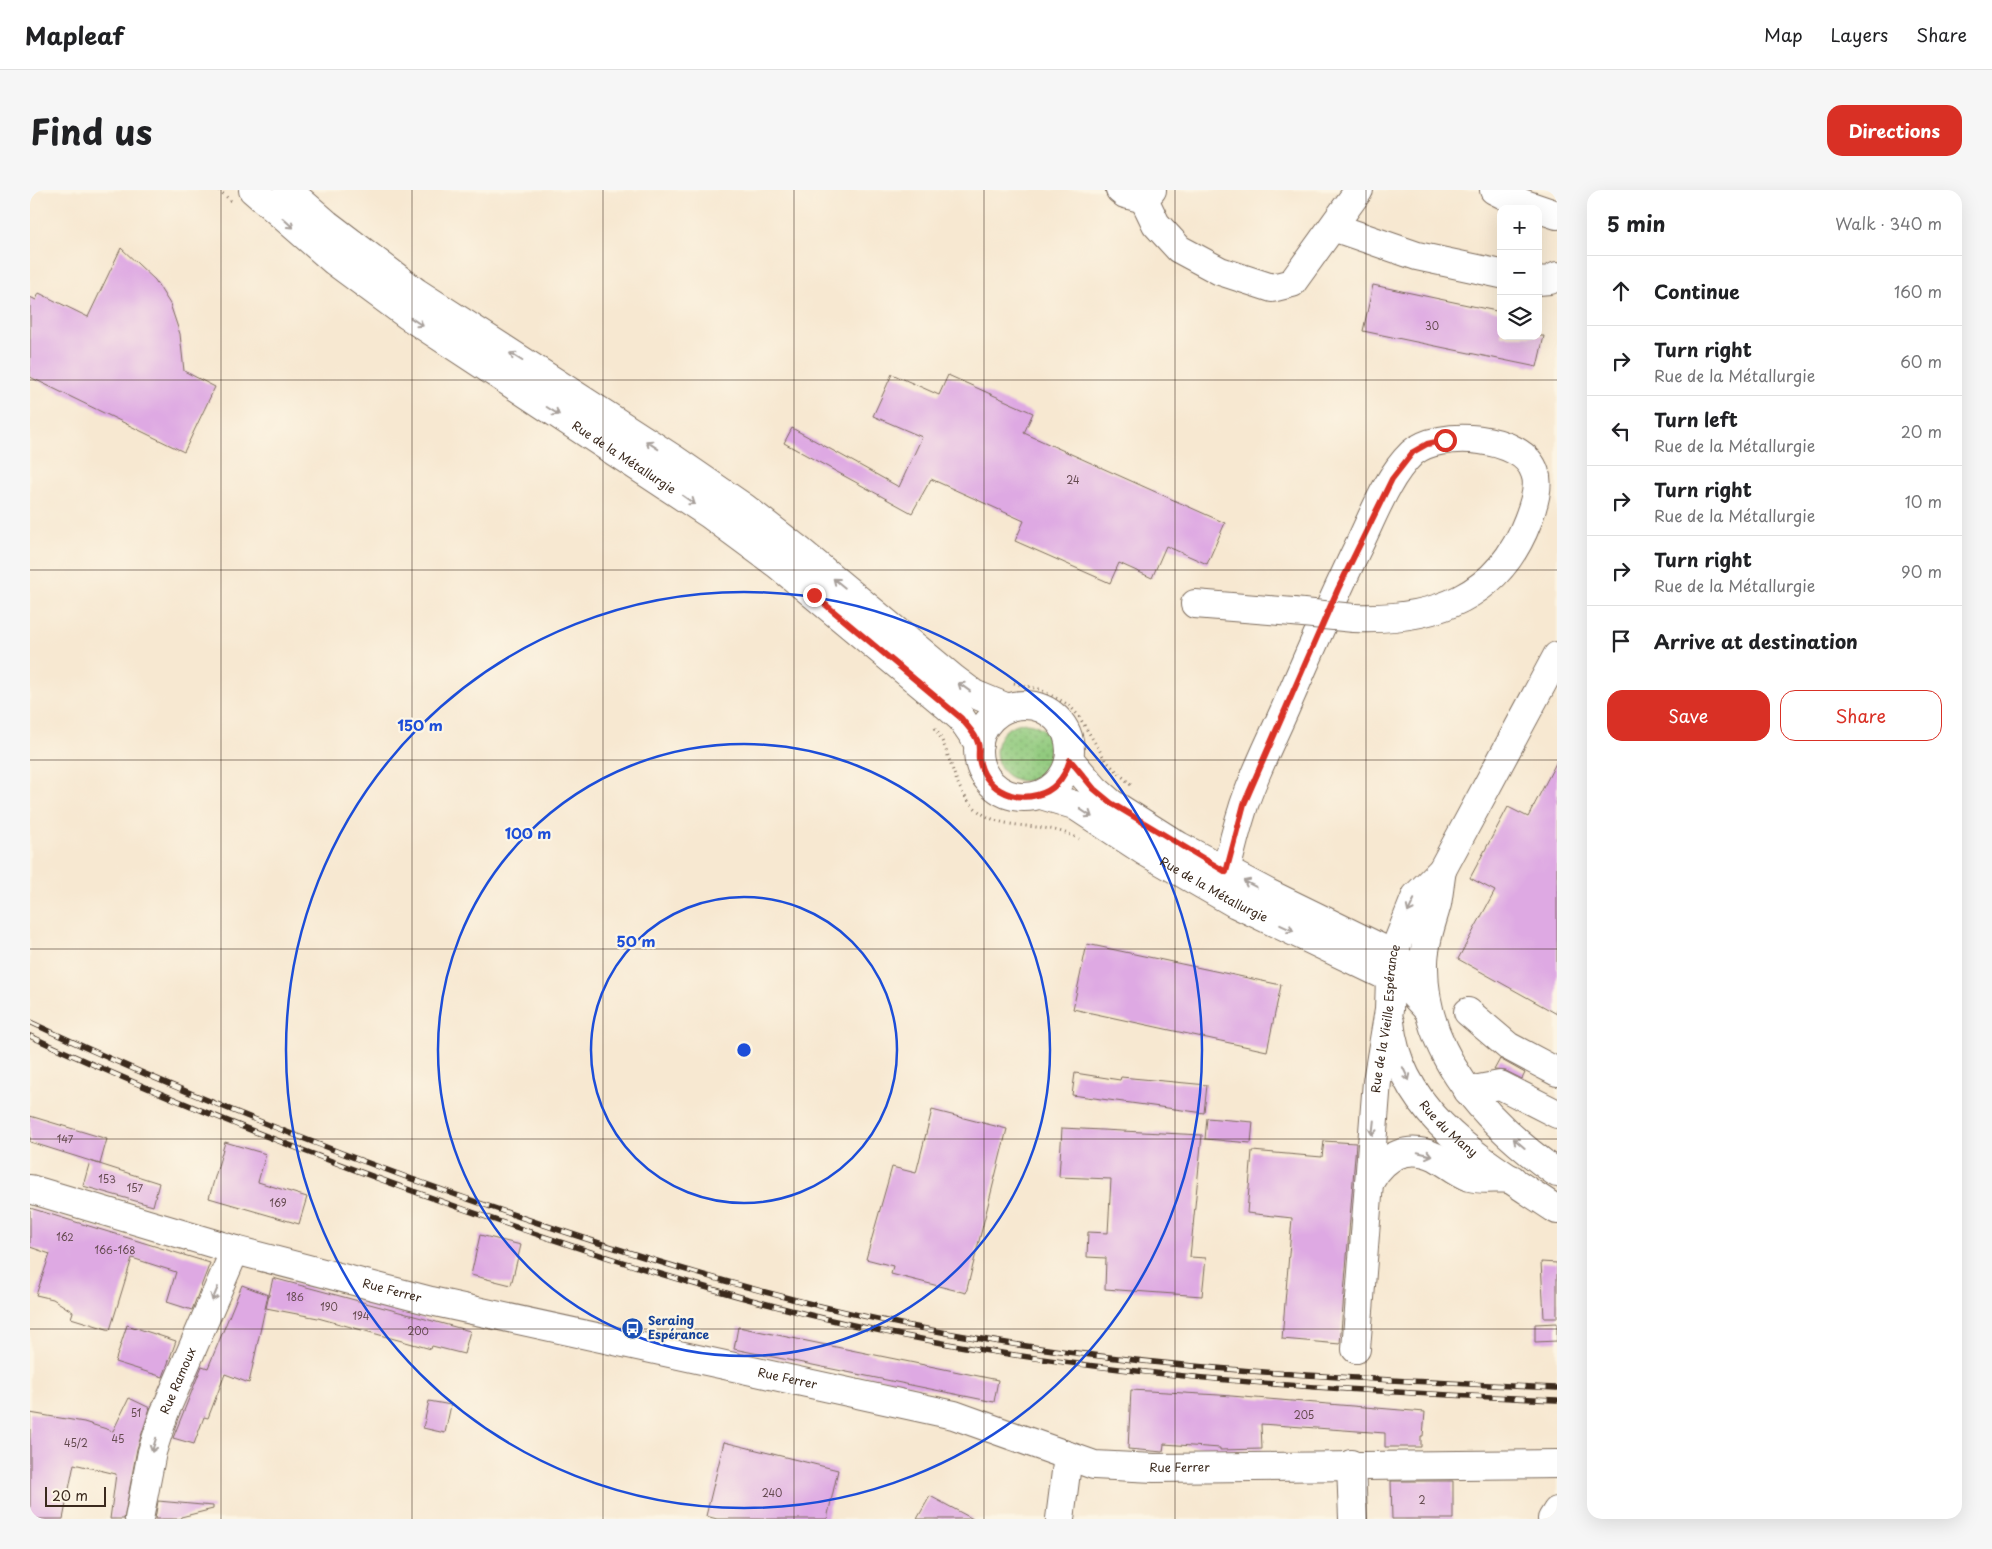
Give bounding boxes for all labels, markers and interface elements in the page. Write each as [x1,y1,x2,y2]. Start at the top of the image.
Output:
text: Mapleaf [25,17,124,53]
text: Map [1764,21,1803,48]
text: Layers [1831,21,1888,48]
text: Share [1916,21,1967,48]
text: Find us [30,104,152,157]
button: Directions [1827,105,1962,156]
map controls [1497,205,1542,340]
button: + [1497,205,1542,250]
text: 5 min [1607,207,1665,239]
text: Walk · 340 m [1835,211,1942,235]
one-way arrow [282,217,295,229]
button: − [1497,250,1542,295]
icon: ahead [1607,277,1635,305]
text: Continue [1654,277,1740,305]
text: 160 m [1894,279,1942,303]
button: layers [1497,295,1542,340]
one-way arrow [410,317,424,327]
house number: 30 [1425,318,1439,333]
text: Turn right [1654,335,1752,363]
icon: right [1607,347,1635,375]
text: 60 m [1900,349,1942,373]
one-way arrow [509,352,523,362]
text: Rue de la Métallurgie [1654,363,1815,387]
text: Turn left [1654,405,1738,433]
one-way arrow [546,406,560,416]
street label: Rue de la Métallurgie [569,416,680,498]
icon: left [1607,417,1635,445]
text: 20 m [1901,419,1942,443]
route start [1434,429,1457,452]
text: Rue de la Métallurgie [1654,433,1815,457]
one-way arrow [646,440,660,450]
house number: 24 [1066,472,1080,487]
text: Turn right [1654,475,1752,503]
icon: right [1607,487,1635,515]
text: 10 m [1905,489,1942,513]
one-way arrow [682,495,696,505]
text: Rue de la Métallurgie [1654,503,1815,527]
text: Turn right [1654,545,1752,573]
icon: right [1607,557,1635,585]
text: 90 m [1901,559,1942,583]
text: Rue de la Métallurgie [1654,573,1815,597]
one-way arrow [833,577,846,588]
route end [803,584,826,607]
icon: arrive [1607,627,1635,655]
text: Arrive at destination [1654,627,1858,655]
one-way arrow [957,682,971,692]
button: Save [1607,690,1770,741]
button: Share [1780,690,1942,741]
text: 150 m [397,713,443,736]
one-way arrow [1078,808,1092,818]
text: 100 m [505,821,551,844]
street label: Rue de la Métallurgie [1157,852,1271,926]
one-way arrow [1243,879,1258,888]
one-way arrow [1406,899,1416,914]
one-way arrow [1279,924,1294,933]
text: 50 m [617,929,655,952]
street label: Rue de la Vieille Espérance [1366,941,1404,1094]
centre of rings [735,1041,753,1059]
one-way arrow [1402,1066,1411,1081]
street label: Rue du Many [1416,1096,1482,1161]
one-way arrow [1368,1119,1378,1135]
house number: 147 [57,1131,74,1146]
one-way arrow [1512,1137,1525,1148]
one-way arrow [1416,1150,1432,1159]
house number: 153 [98,1171,116,1186]
house number: 157 [127,1180,144,1195]
house number: 169 [269,1195,287,1210]
house number: 162 [56,1229,74,1244]
house number: 166-168 [95,1242,135,1257]
street label: Rue Ferrer [361,1274,424,1306]
one-way arrow [210,1286,220,1301]
house number: 186 [286,1289,304,1304]
house number: 190 [320,1299,338,1314]
house number: 194 [353,1308,370,1323]
place label: Seraing Espérance [648,1311,710,1343]
bus stop icon: Seraing Espérance [620,1316,644,1340]
house number: 200 [407,1323,429,1338]
street label: Rue Ramoux [155,1344,200,1417]
street label: Rue Ferrer [756,1362,819,1393]
house number: 51 [131,1405,141,1420]
house number: 205 [1294,1407,1314,1422]
house number: 45 [112,1431,124,1446]
house number: 45/2 [64,1435,88,1450]
one-way arrow [149,1436,159,1452]
street label: Rue Ferrer [1149,1457,1210,1476]
scale bar [45,1484,106,1507]
text: 20 m [52,1485,88,1506]
house number: 240 [762,1485,782,1500]
house number: 2 [1418,1492,1426,1507]

